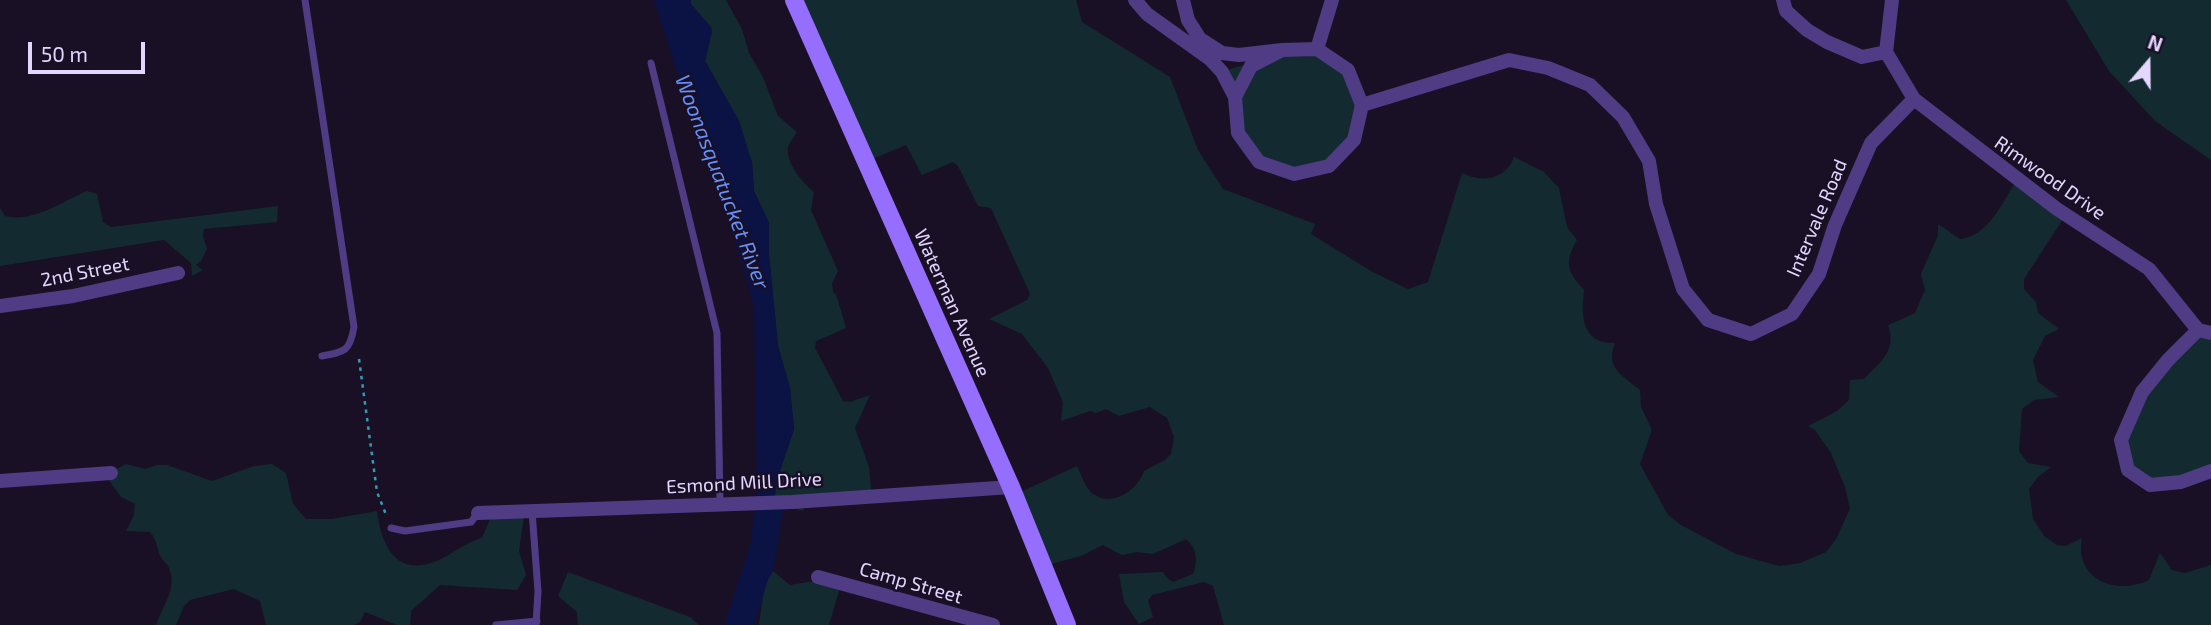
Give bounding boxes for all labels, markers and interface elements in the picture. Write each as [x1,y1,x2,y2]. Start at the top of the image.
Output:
scale bar [32,28,149,72]
north arrow [2113,28,2183,98]
text: N [2145,30,2166,56]
text: 50 m [41,41,88,66]
water label: Woonasquatucket River [669,71,775,293]
street label: Rimwood Drive [1990,131,2110,225]
street label: Intervale Road [1782,156,1852,280]
street label: Waterman Avenue [909,226,995,380]
street label: 2nd Street [39,252,131,292]
street label: Esmond Mill Drive [666,468,822,498]
street label: Camp Street [857,557,965,609]

